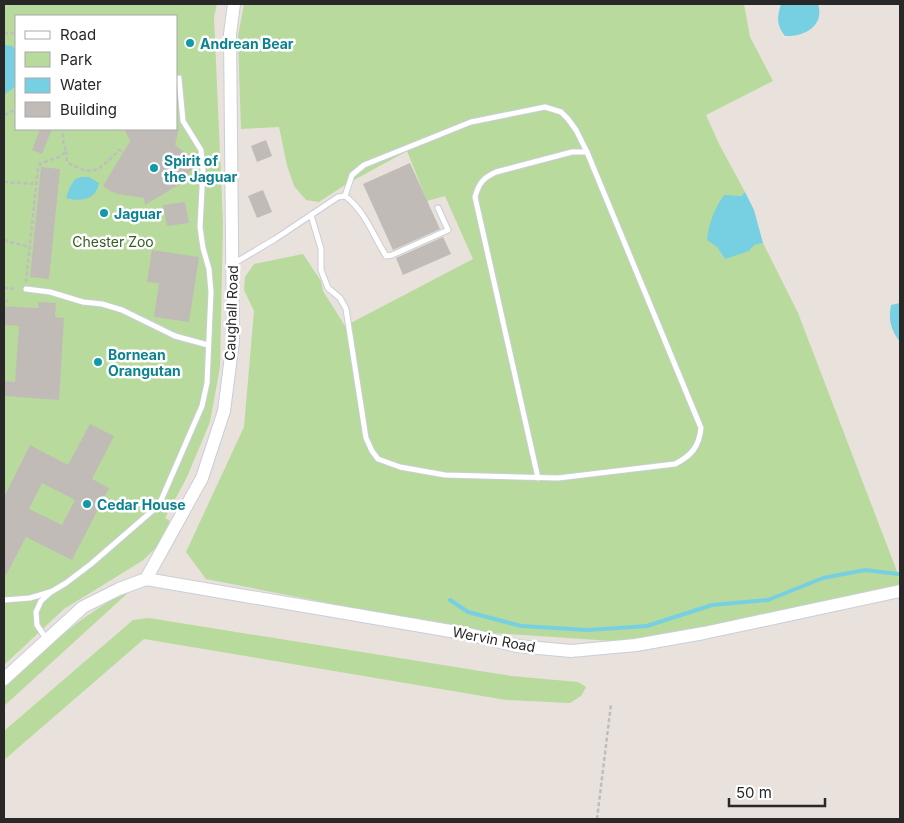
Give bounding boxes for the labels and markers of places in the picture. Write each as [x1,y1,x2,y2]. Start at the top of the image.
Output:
place label: Andrean Bear [200,35,294,52]
marker: Andrean Bear [184,37,196,49]
place label: Spirit of the Jaguar [164,152,238,185]
marker: Spirit of the Jaguar [148,162,160,174]
place label: Jaguar [114,205,162,222]
marker: Jaguar [98,207,110,219]
place label: Bornean Orangutan [108,346,181,379]
marker: Bornean Orangutan [92,356,104,368]
place label: Cedar House [97,496,186,513]
marker: Cedar House [81,498,93,510]

